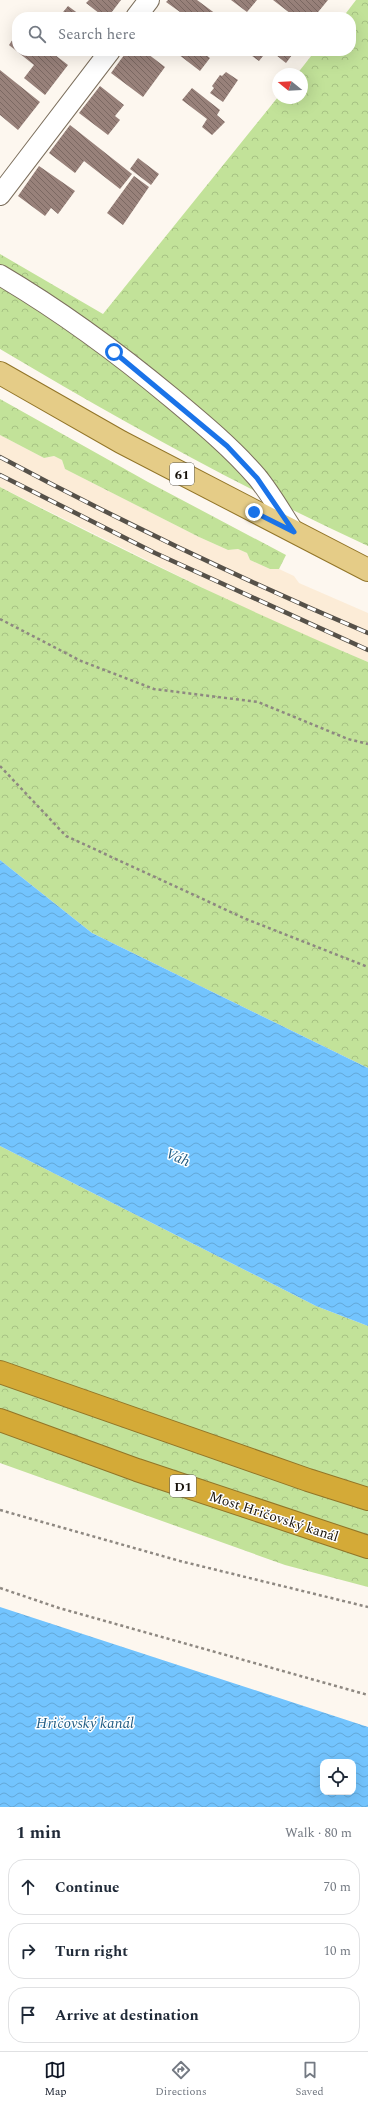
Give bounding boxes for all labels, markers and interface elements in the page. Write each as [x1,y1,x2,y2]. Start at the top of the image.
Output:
search box [12,12,356,56]
icon: search [26,23,48,45]
text: Search here [58,23,136,46]
north arrow [272,68,308,104]
route start [105,343,123,361]
road number: 61 [170,463,194,485]
route end [245,503,263,521]
water label: Váh [162,1142,194,1173]
road number: D1 [170,1475,196,1497]
street label: Most Hričovský kanál [206,1486,341,1547]
water label: Hričovský kanál [36,1712,134,1735]
map controls [320,1759,356,1795]
button: locate [320,1759,356,1795]
text: 1 min [16,1820,61,1846]
text: Walk · 80 m [285,1823,352,1843]
icon: ahead [17,1876,39,1898]
text: Continue [55,1876,120,1899]
text: 70 m [324,1877,351,1897]
icon: right [17,1940,39,1962]
text: Turn right [55,1940,128,1963]
text: 10 m [324,1941,351,1961]
icon: arrive [17,2004,39,2026]
text: Arrive at destination [55,2004,199,2027]
tab: Map [44,2059,67,2100]
tab: Directions [155,2059,207,2100]
tab: Saved [295,2059,324,2100]

